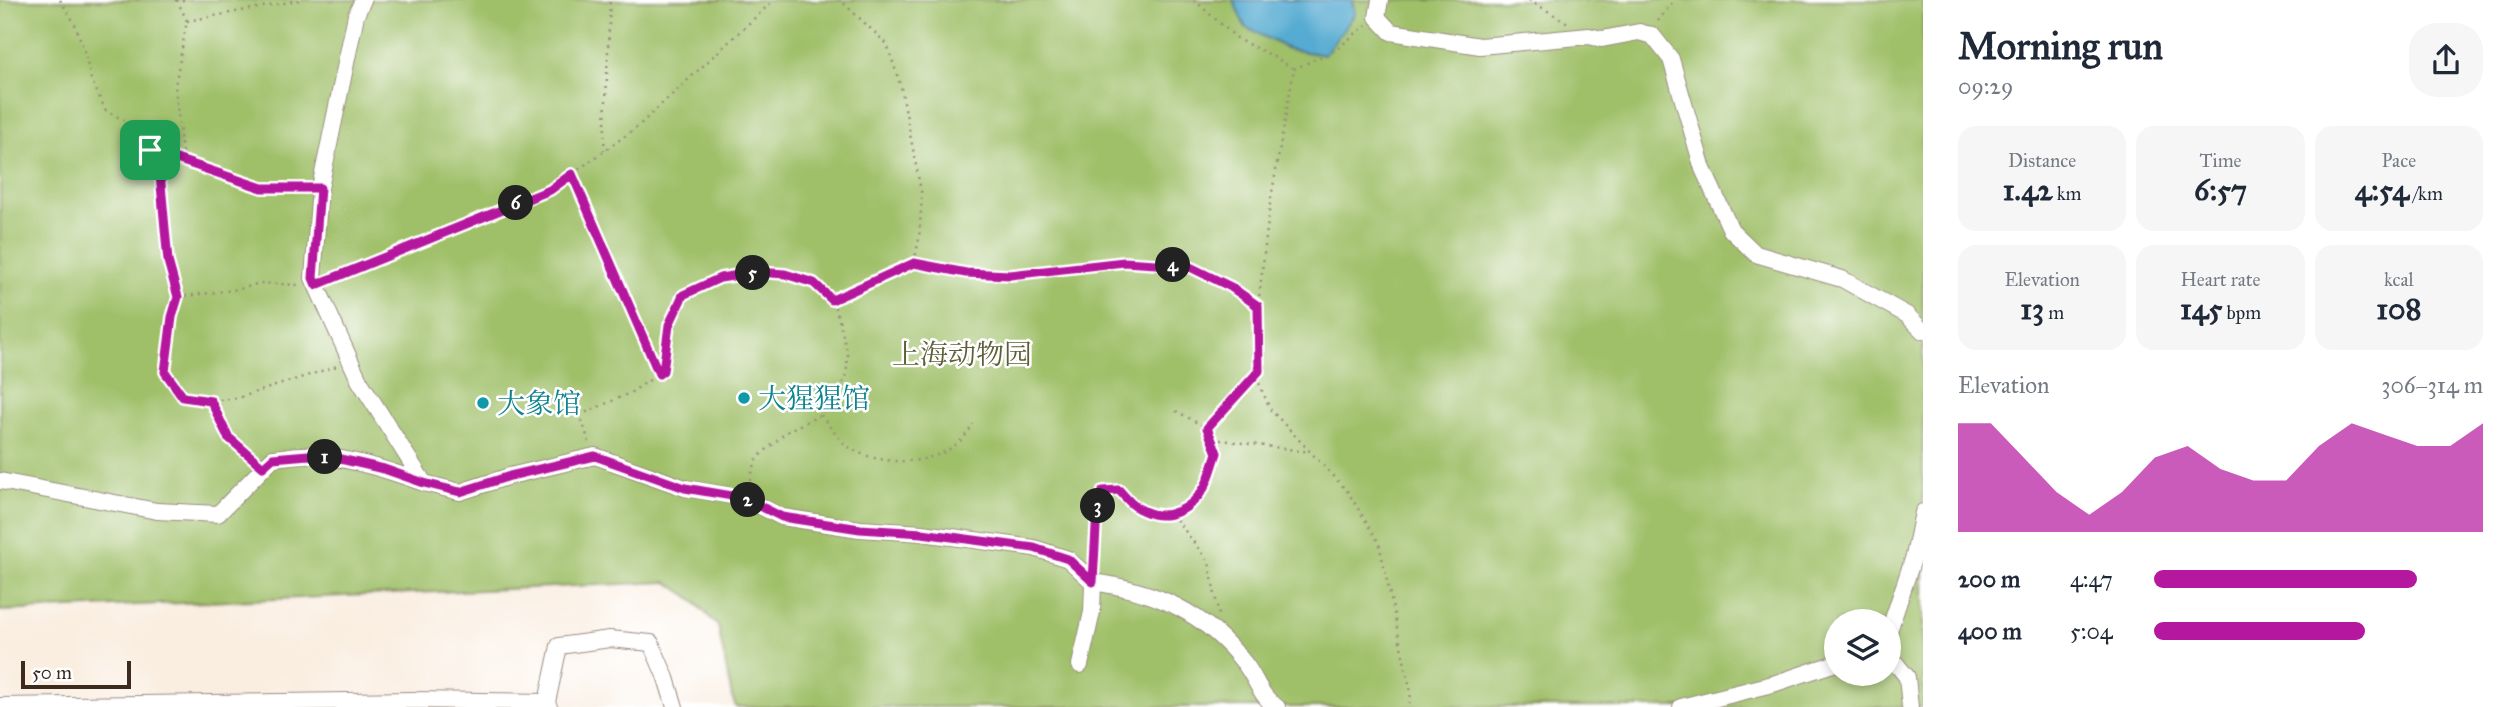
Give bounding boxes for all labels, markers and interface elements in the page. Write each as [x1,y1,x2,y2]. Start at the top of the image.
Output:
text: Morning run [1958,23,2163,69]
button: share [2409,23,2483,97]
text: 09:29 [1958,72,2013,100]
pin [120,120,180,180]
icon: arrive [131,131,169,169]
text: Distance [2008,149,2076,172]
text: Time [2199,149,2242,172]
text: Pace [2382,149,2416,172]
text: 1.42 [2003,172,2053,208]
text: 6:57 [2194,172,2247,208]
text: 4:54 [2355,172,2409,208]
text: km [2053,182,2082,205]
text: /km [2409,182,2443,205]
pin: 6 [498,186,534,220]
text: 6 [511,191,520,214]
pin: 4 [1156,247,1190,282]
text: 4 [1167,253,1178,276]
pin: 5 [736,256,770,290]
text: 5 [748,261,757,284]
text: Elevation [2004,268,2080,291]
text: Heart rate [2181,268,2260,291]
text: kcal [2384,268,2414,291]
text: 13 [2020,291,2044,327]
text: 145 [2180,291,2222,327]
text: 108 [2376,291,2421,327]
text: m [2044,301,2064,324]
text: bpm [2222,301,2261,324]
park label: 上海动物园 [892,337,1032,372]
text: Elevation [1958,371,2049,399]
text: 306–314 m [2381,371,2483,399]
place label: 大猩猩馆 [758,381,870,416]
place label: 大象馆 [497,386,581,421]
marker: 大猩猩馆 [736,390,752,406]
marker: 大象馆 [475,395,491,411]
pin: 1 [308,440,342,475]
text: 1 [321,445,328,468]
pin: 2 [730,482,766,518]
text: 2 [743,488,752,511]
pin: 3 [1080,489,1116,524]
text: 3 [1094,494,1101,517]
text: 200 m [1958,565,2020,593]
text: 4:47 [2070,565,2113,593]
map controls [1824,609,1901,686]
button: layers [1824,609,1901,686]
text: 400 m [1958,617,2022,645]
text: 5:04 [2070,617,2113,645]
scale bar [21,658,131,690]
text: 50 m [32,661,72,684]

